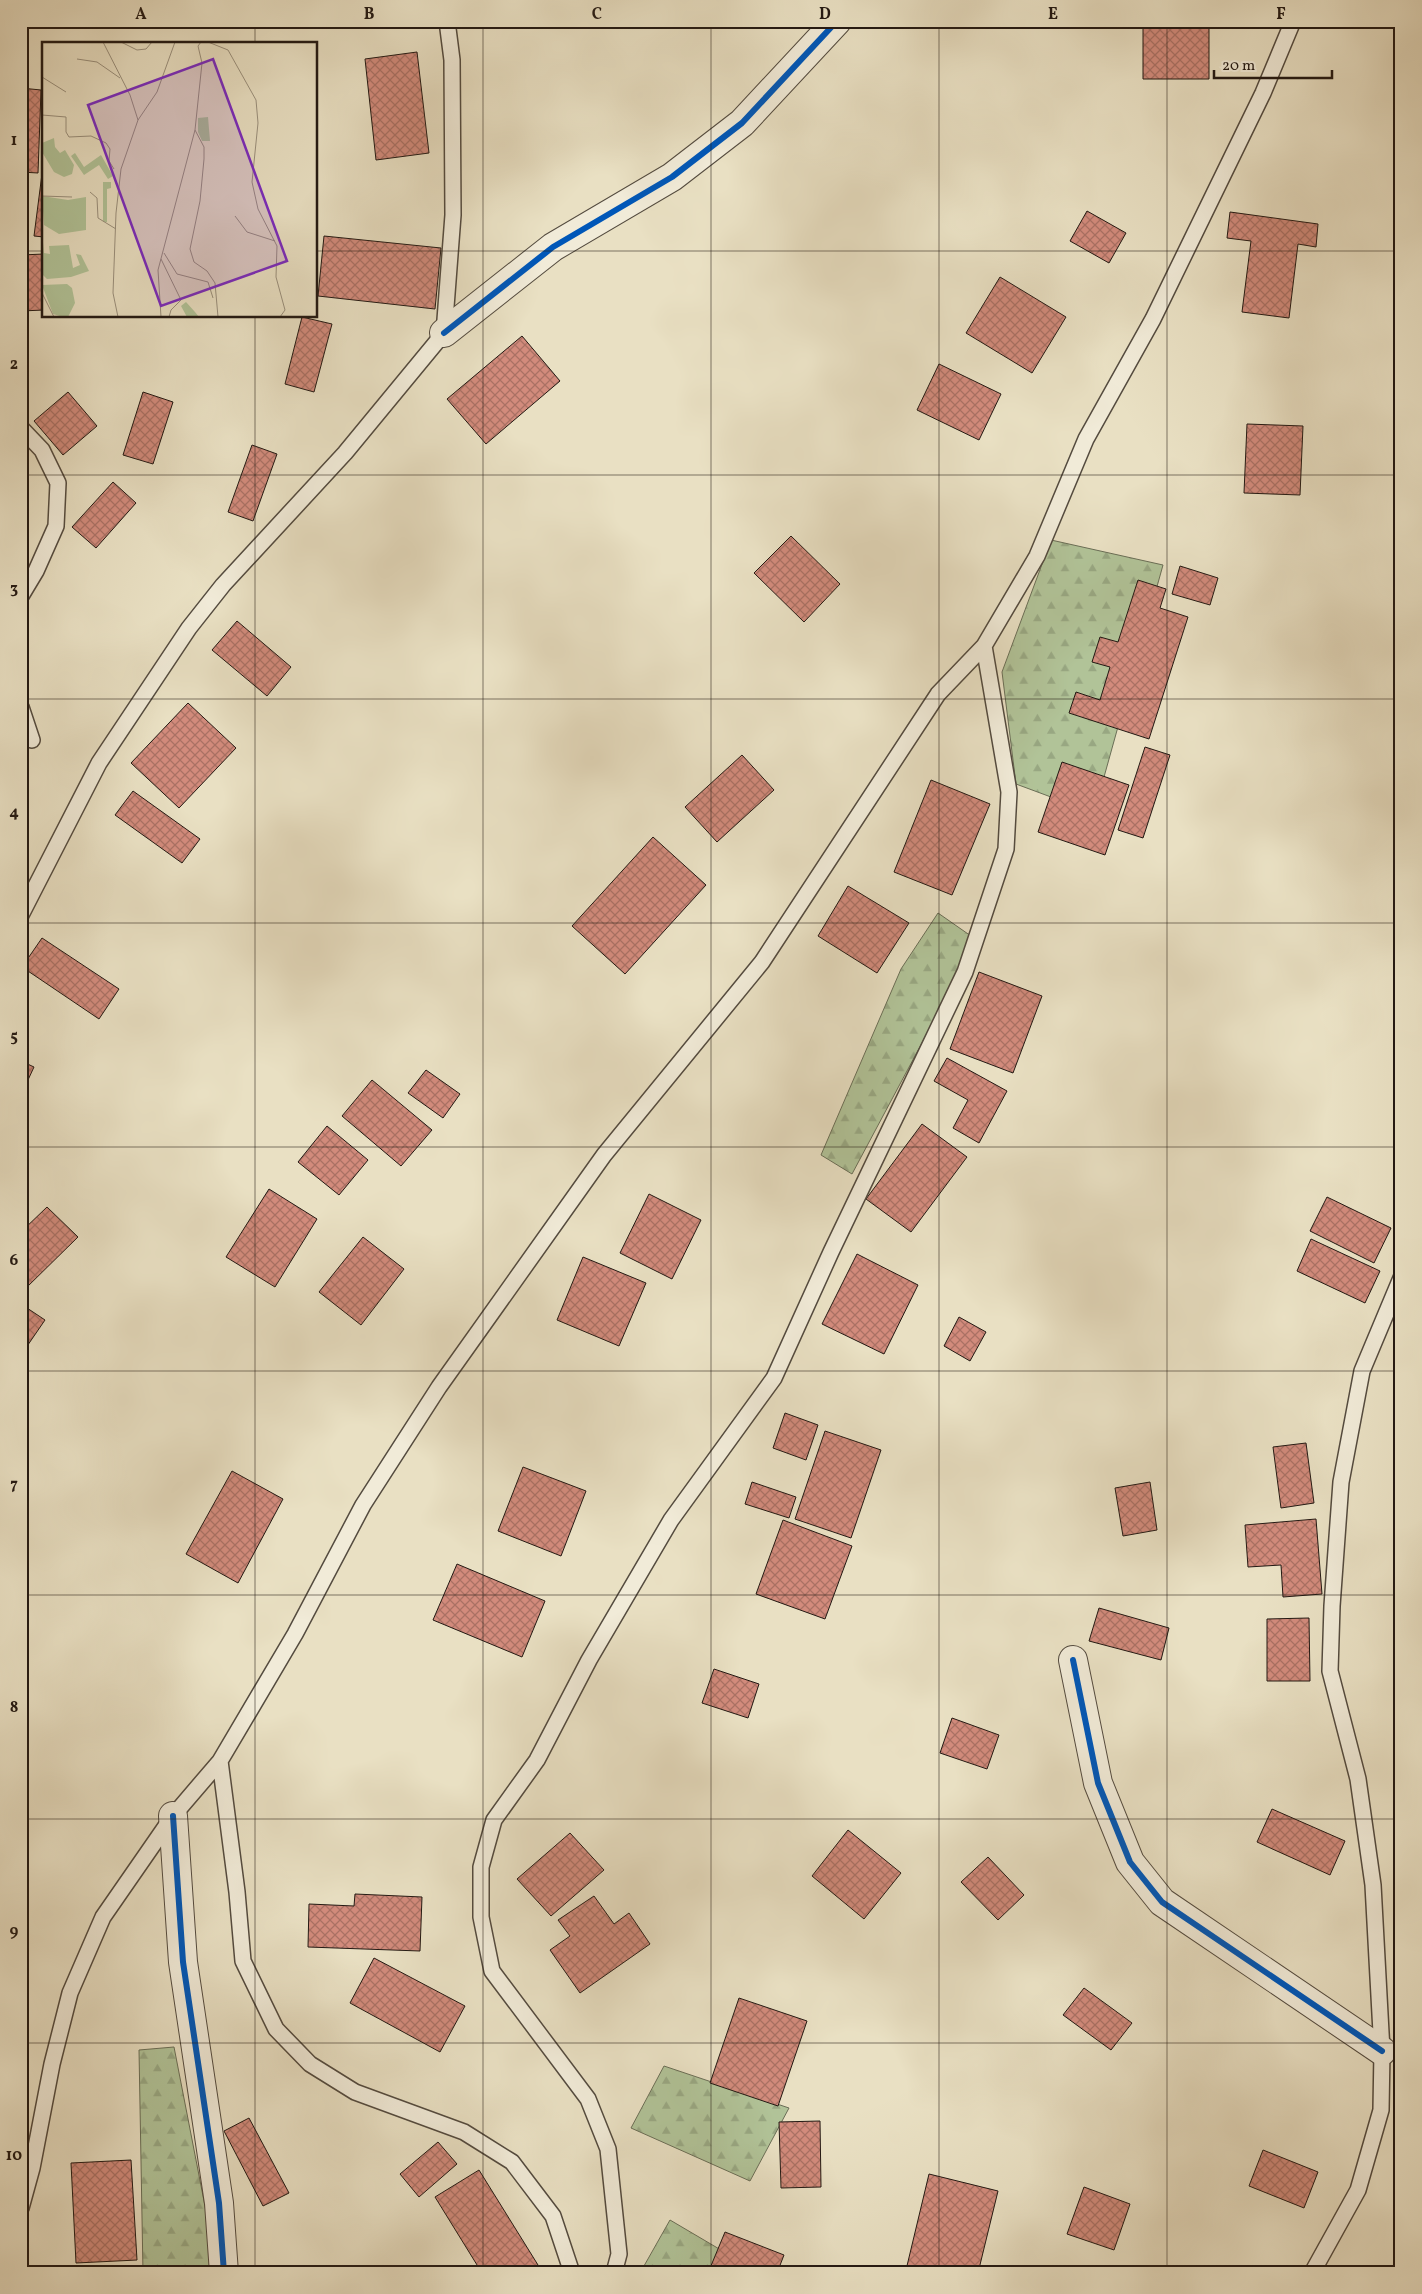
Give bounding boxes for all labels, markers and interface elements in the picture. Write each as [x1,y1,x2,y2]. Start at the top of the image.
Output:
text: A [135,4,147,26]
text: B [364,4,375,26]
text: C [592,4,602,26]
text: D [819,4,831,26]
text: E [1048,4,1058,26]
text: F [1276,4,1286,26]
inset map [42,42,318,318]
scale bar [1214,48,1332,80]
text: 20 m [1222,56,1255,77]
text: 1 [11,130,17,152]
text: 2 [10,354,18,376]
text: 3 [10,578,18,600]
text: 4 [9,802,19,824]
text: 5 [10,1026,18,1048]
text: 6 [10,1250,19,1272]
text: 7 [10,1474,18,1496]
text: 8 [10,1697,18,1719]
text: 9 [10,1921,19,1943]
text: 10 [6,2145,22,2167]

